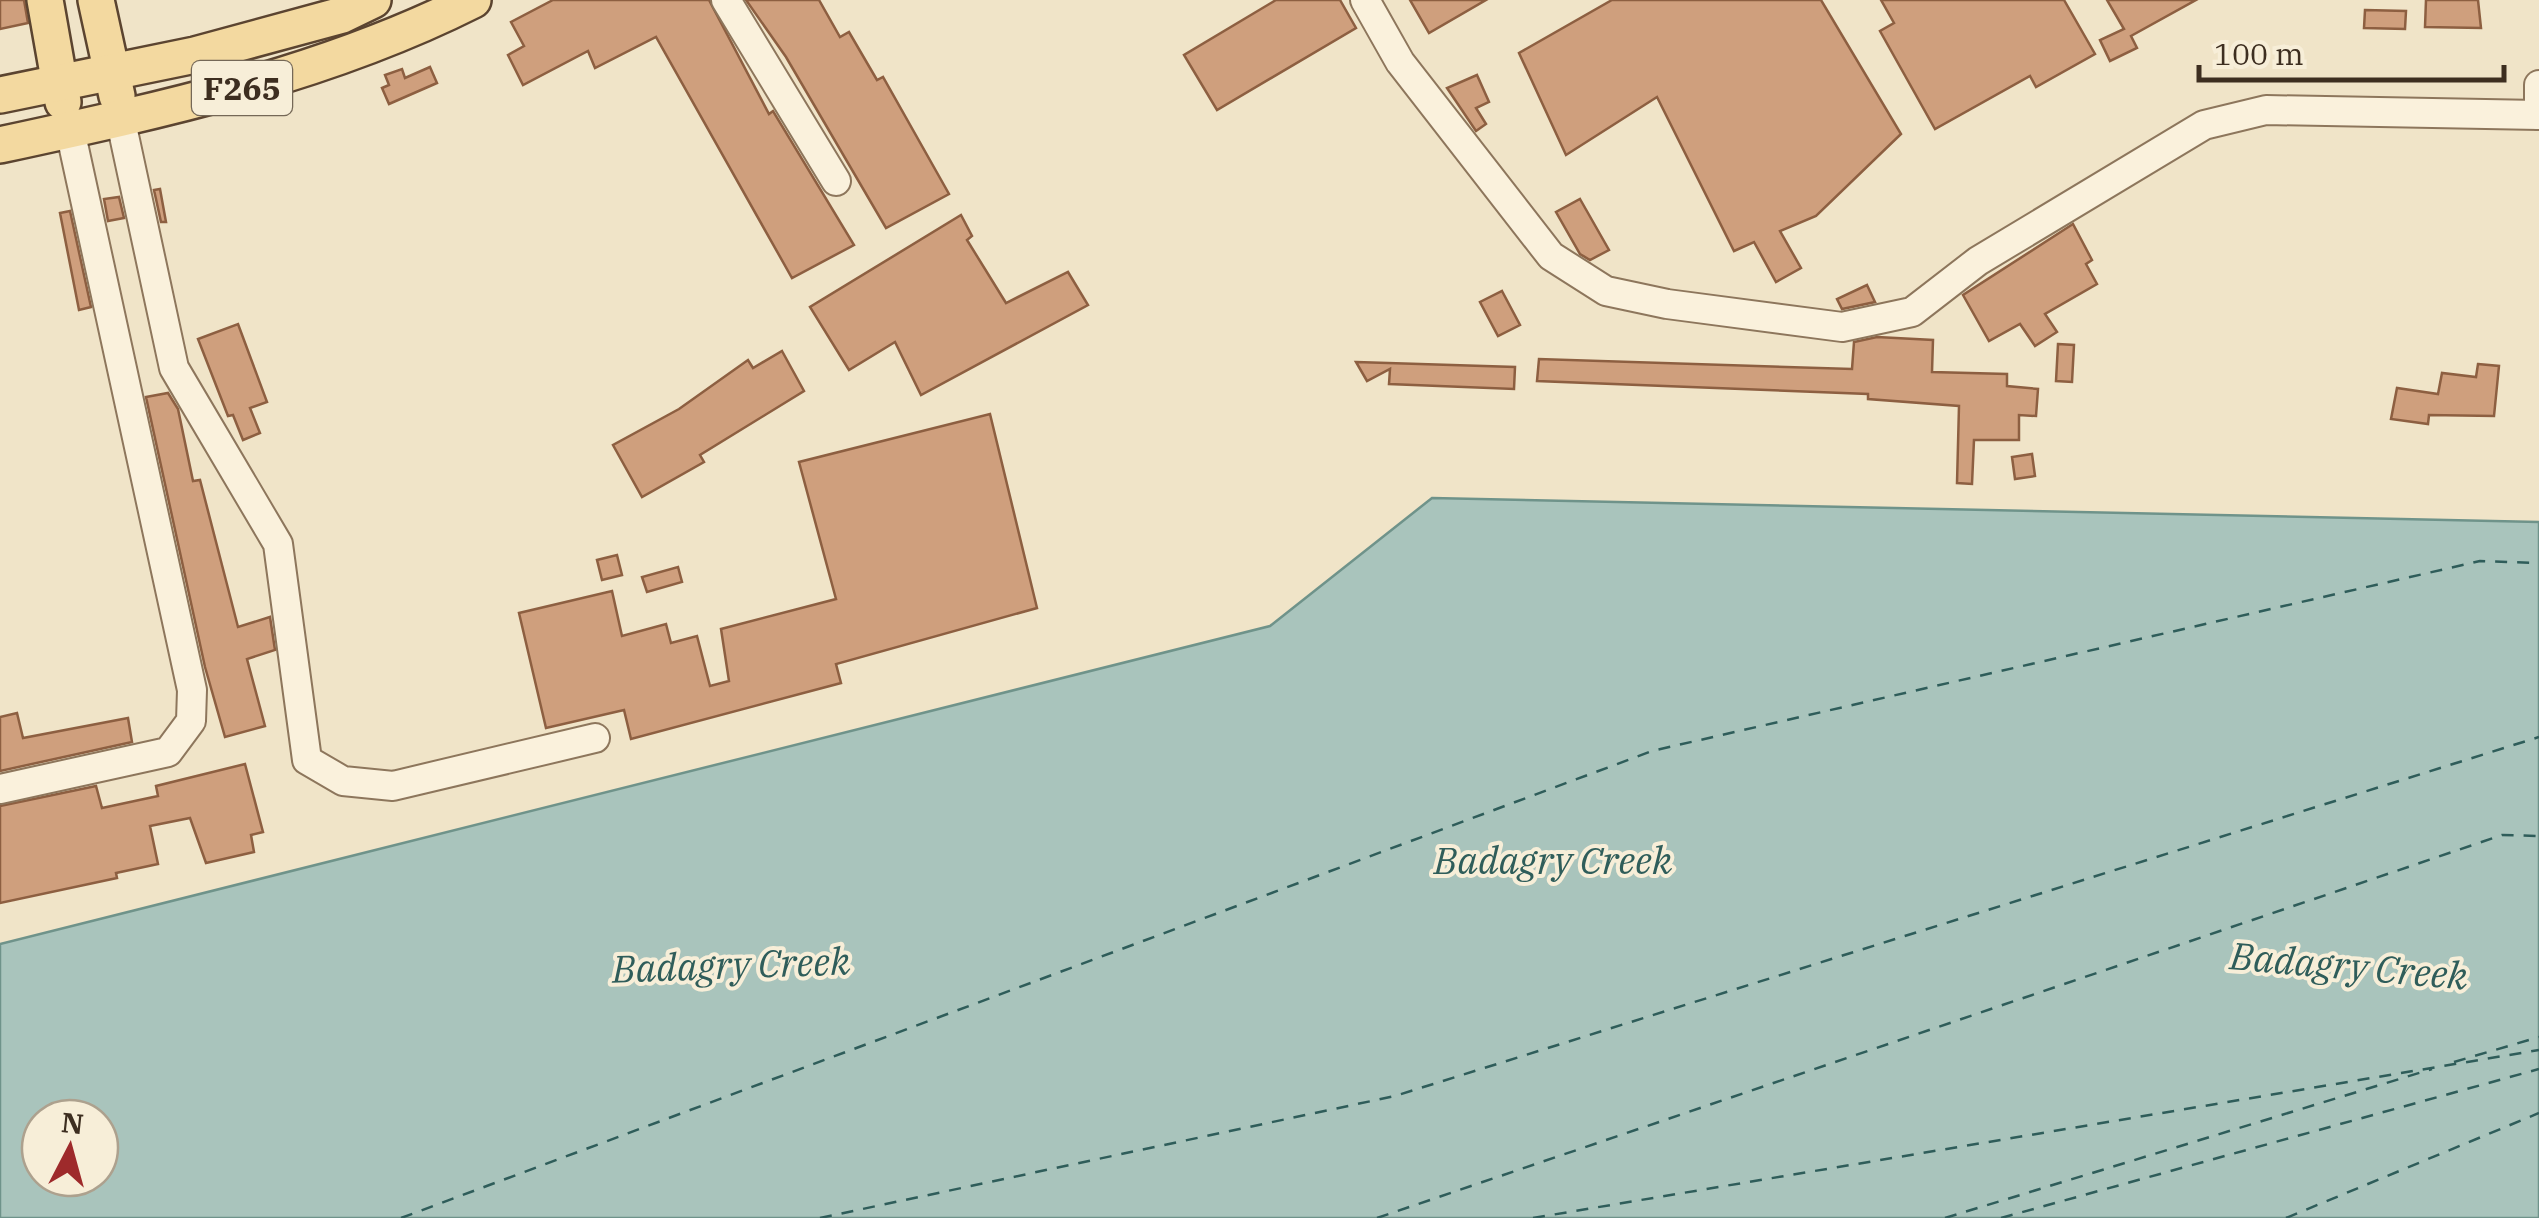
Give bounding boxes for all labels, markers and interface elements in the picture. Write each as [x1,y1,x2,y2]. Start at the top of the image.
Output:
scale bar [2199,20,2504,82]
text: 100 m [2214,34,2304,73]
road number: F265 [192,61,292,115]
water label: Badagry Creek [1433,835,1673,884]
water label: Badagry Creek [2227,930,2471,1000]
water label: Badagry Creek [610,935,852,993]
north arrow [20,1098,120,1198]
text: N [60,1103,86,1142]

